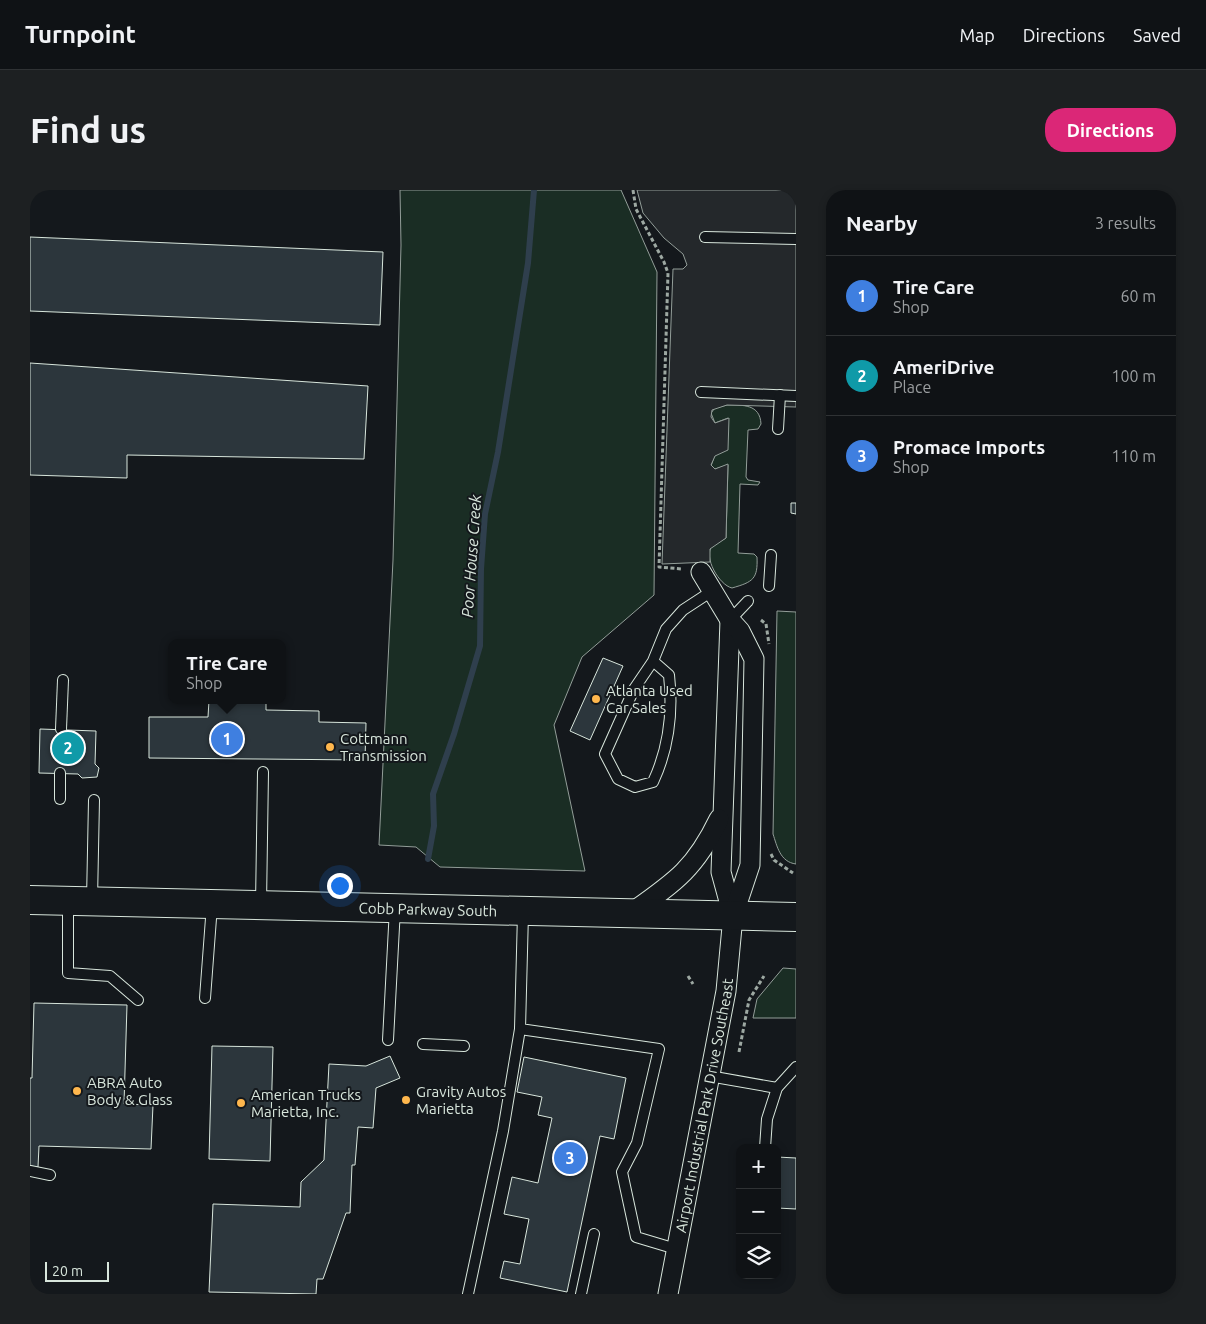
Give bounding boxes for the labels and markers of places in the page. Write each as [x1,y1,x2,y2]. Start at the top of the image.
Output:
place label: Atlanta Used Car Sales [606,682,693,716]
marker: Atlanta Used Car Sales [590,693,602,705]
pin: 1 [211,720,243,758]
pin: 2 [52,729,84,767]
place label: Cottmann Transmission [340,730,427,764]
marker: Cottmann Transmission [324,741,336,753]
place label: ABRA Auto Body & Glass [87,1074,173,1108]
place label: Gravity Autos Marietta [416,1083,506,1117]
marker: ABRA Auto Body & Glass [71,1085,83,1097]
place label: American Trucks Marietta, Inc. [251,1086,361,1120]
marker: Gravity Autos Marietta [400,1094,412,1106]
marker: American Trucks Marietta, Inc. [235,1097,247,1109]
pin: 3 [554,1139,586,1177]

